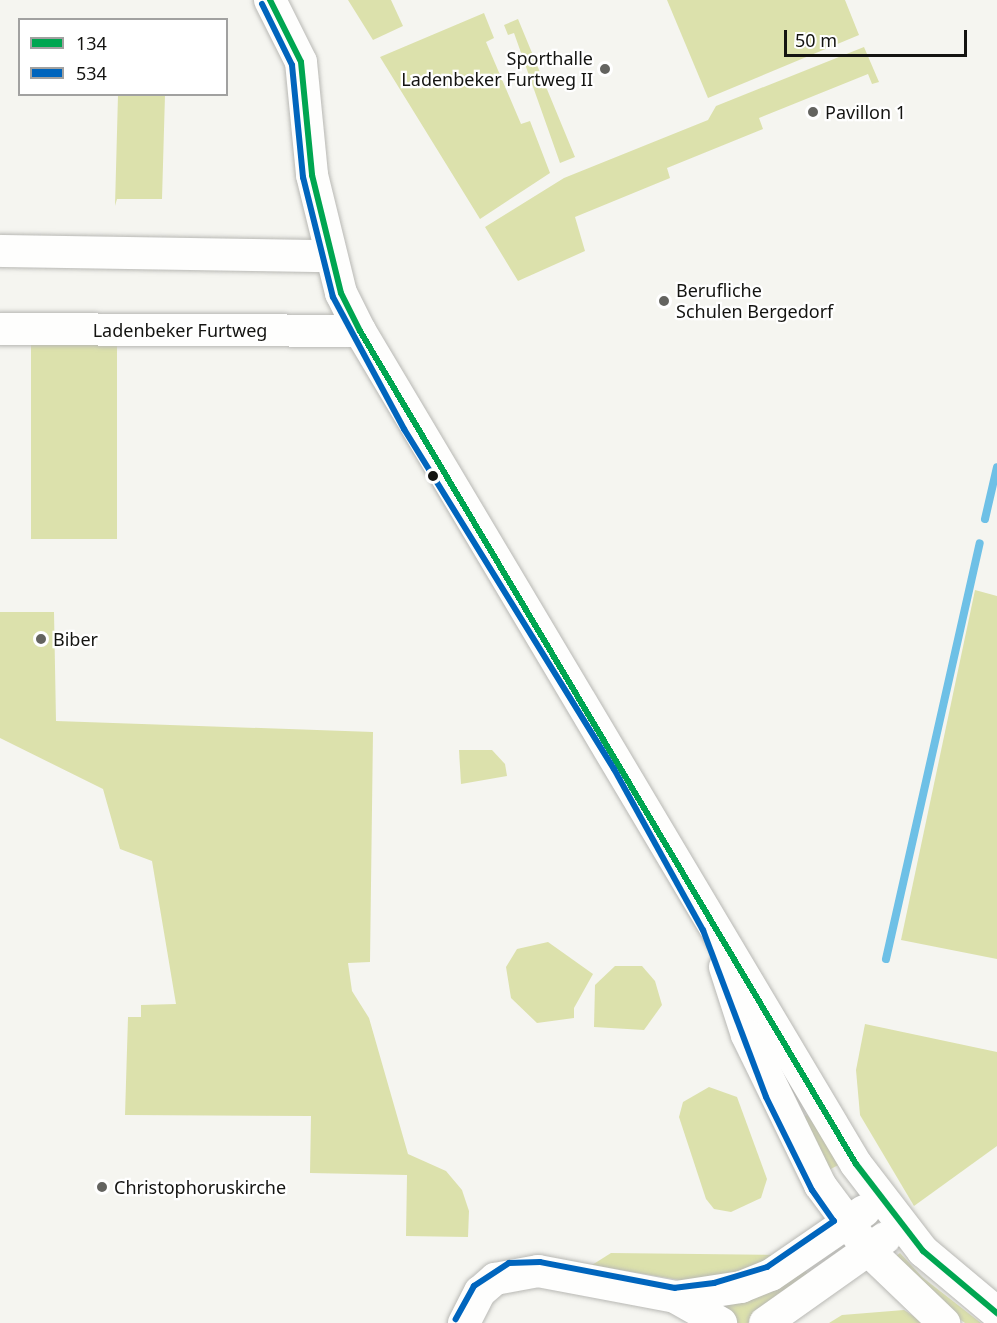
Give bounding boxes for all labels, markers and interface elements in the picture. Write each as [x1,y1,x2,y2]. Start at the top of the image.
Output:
legend [18,18,228,96]
scale bar [787,18,970,56]
text: 50 m [795,28,837,52]
text: 134 [76,31,107,55]
place label: Sporthalle Ladenbeker Furtweg II [401,48,593,90]
text: 534 [76,61,107,85]
marker: Sporthalle Ladenbeker Furtweg II [598,62,612,76]
place label: Pavillon 1 [825,101,906,123]
marker: Pavillon 1 [806,105,820,119]
place label: Berufliche Schulen Bergedorf [676,280,833,322]
marker: Berufliche Schulen Bergedorf [657,294,671,308]
street label: Ladenbeker Furtweg [93,319,267,341]
unlabelled marker [427,470,439,482]
place label: Biber [53,628,98,650]
marker: Biber [34,632,48,646]
place label: Christophoruskirche [114,1176,286,1198]
marker: Christophoruskirche [95,1180,109,1194]

